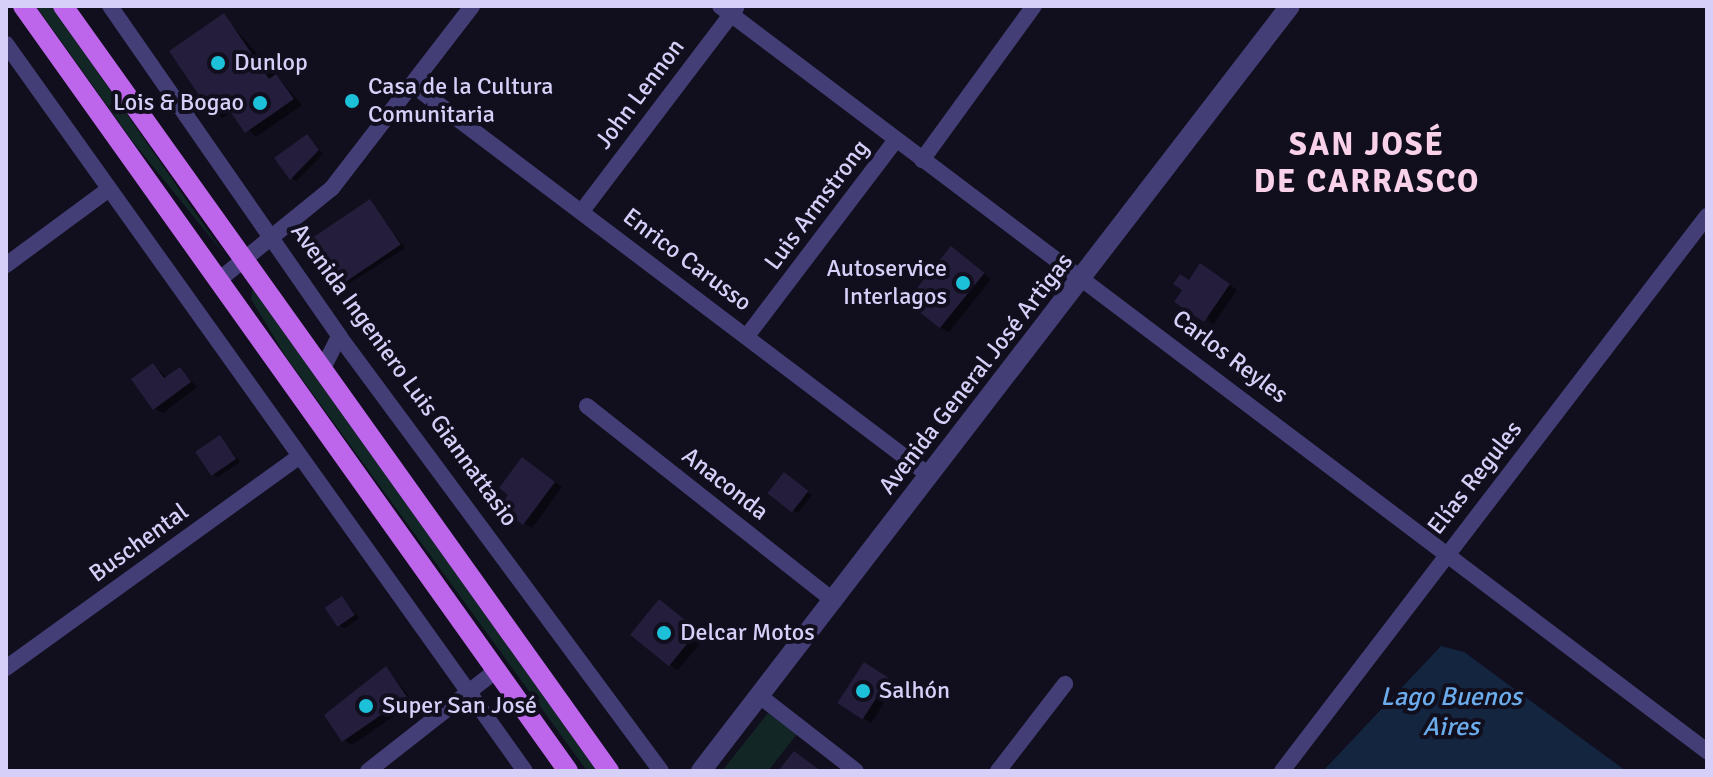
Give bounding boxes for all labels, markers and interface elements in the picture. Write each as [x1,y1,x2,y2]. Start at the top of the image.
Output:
street label: John Lennon [589,33,691,155]
place label: Dunlop [234,49,308,77]
marker: Dunlop [209,54,227,72]
place label: Casa de la Cultura Comunitaria [368,73,553,129]
place label: Lois & Bogao [113,89,244,117]
marker: Casa de la Cultura Comunitaria [343,92,361,110]
marker: Lois & Bogao [251,94,269,112]
district label: SAN JOSÉ DE CARRASCO [1254,127,1480,202]
street label: Luis Armstrong [759,134,875,276]
street label: Enrico Carusso [617,202,757,318]
street label: Avenida Ingeniero Luis Giannattasio [284,218,524,532]
street label: Avenida General José Artigas [873,248,1079,500]
place label: Autoservice Interlagos [826,255,947,311]
marker: Autoservice Interlagos [954,274,972,292]
street label: Carlos Reyles [1167,304,1293,410]
street label: Elías Regules [1422,415,1528,541]
street label: Anaconda [676,441,774,527]
street label: Buschental [84,497,194,589]
place label: Delcar Motos [680,619,815,647]
marker: Delcar Motos [655,624,673,642]
place label: Salhón [879,677,950,705]
marker: Salhón [854,682,872,700]
water label: Lago Buenos Aires [1380,682,1522,744]
place label: Super San José [382,692,537,720]
marker: Super San José [357,697,375,715]

